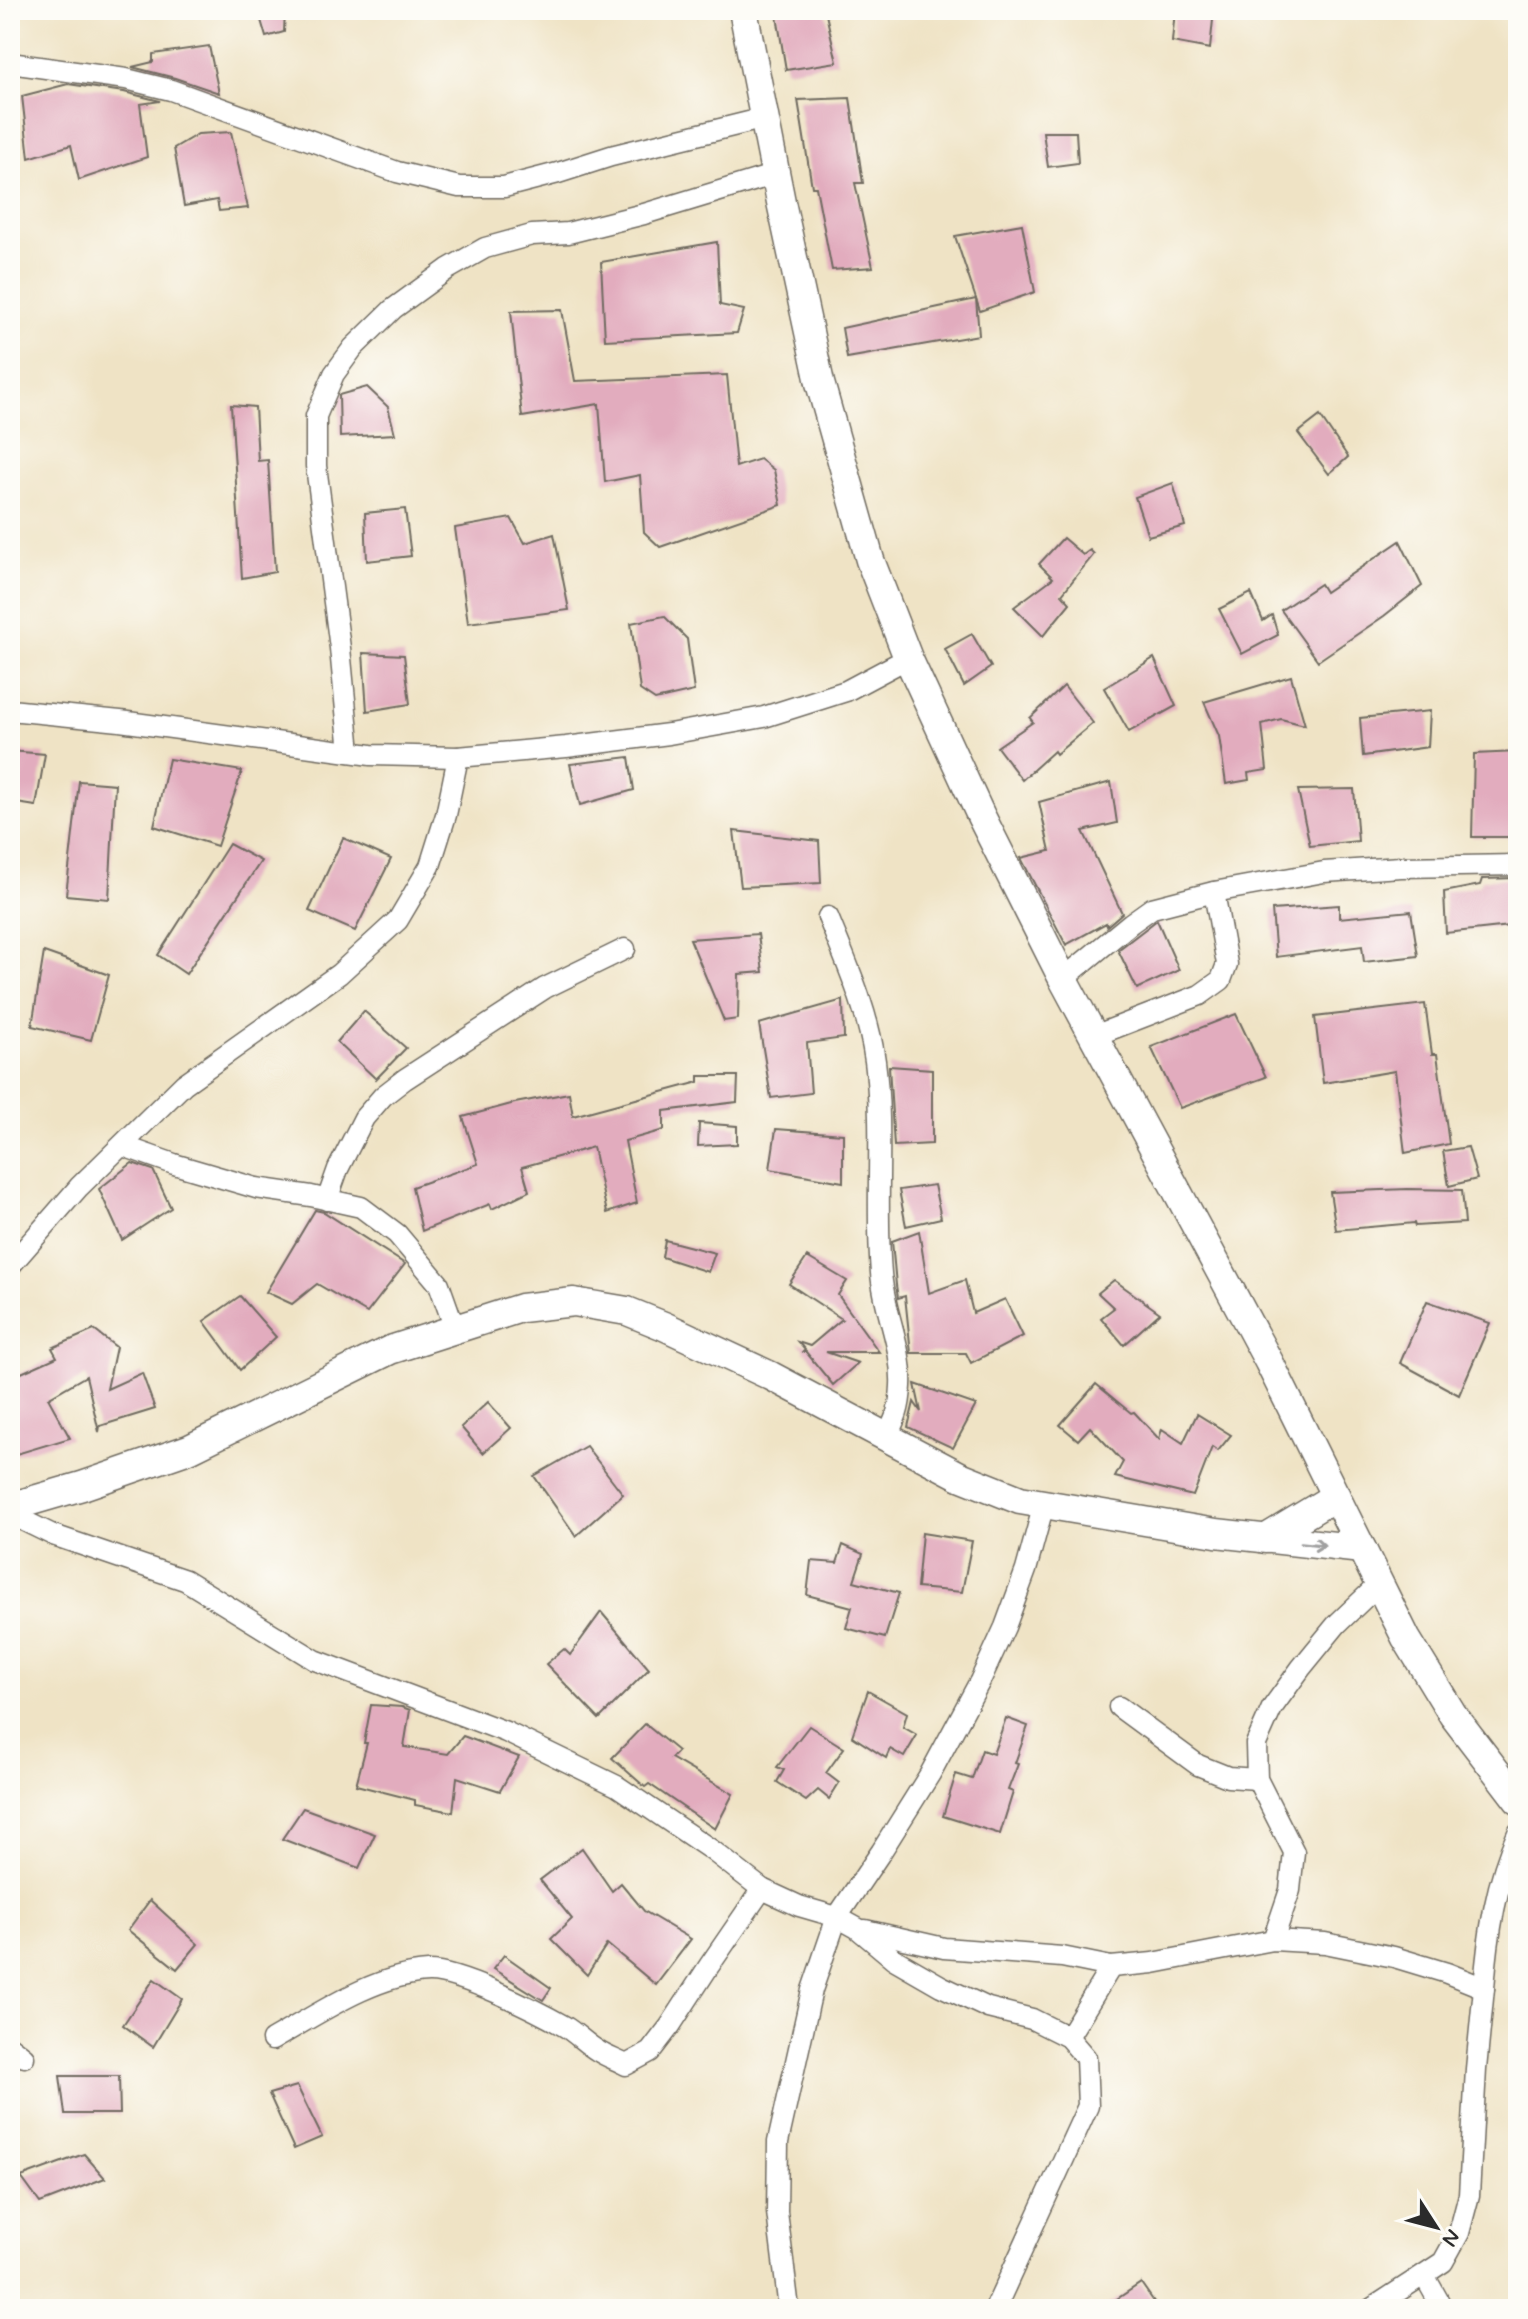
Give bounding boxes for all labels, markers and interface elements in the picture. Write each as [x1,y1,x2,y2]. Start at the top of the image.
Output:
one-way arrow [1299,1537,1326,1552]
north arrow [1396,2187,1476,2267]
text: N [1435,2223,1466,2252]

